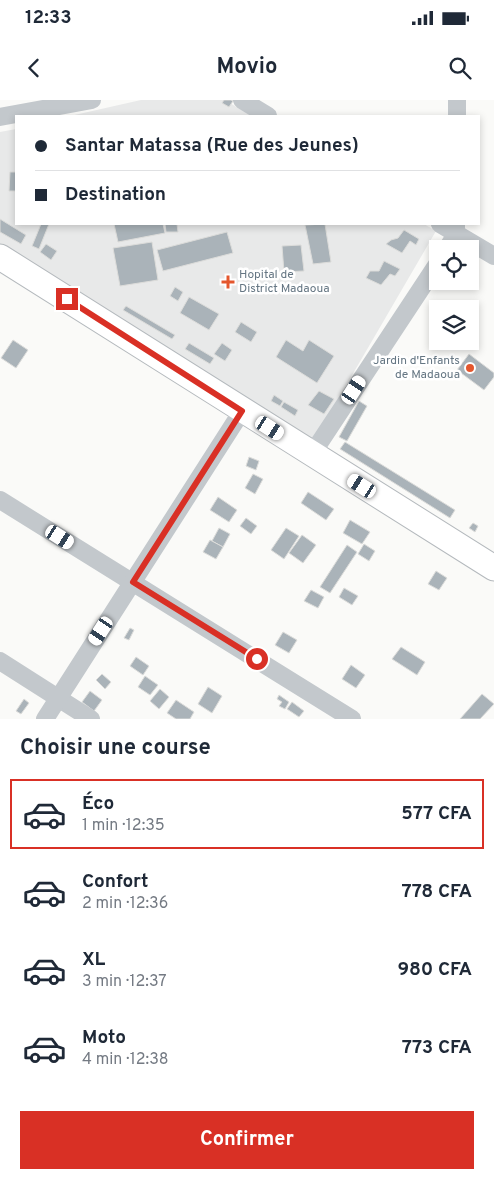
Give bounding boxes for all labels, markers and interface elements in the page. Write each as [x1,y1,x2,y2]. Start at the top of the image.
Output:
text: 12:33 [25,6,72,30]
icon: back [20,54,48,82]
text: Movio [217,54,277,81]
icon: search [446,54,474,82]
text: Santar Matassa (Rue des Jeunes) [65,134,359,158]
text: Destination [65,183,166,207]
map controls [429,240,479,350]
button: locate [429,240,479,290]
place label: Hopital de District Madaoua [239,267,330,297]
marker: Hopital de District Madaoua [221,275,235,289]
route end [56,288,78,310]
button: layers [429,300,479,350]
place label: Jardin d'Enfants de Madaoua [373,353,460,383]
marker: Jardin d'Enfants de Madaoua [464,362,476,374]
car [339,373,368,407]
car [253,414,286,442]
car [345,472,378,500]
car [43,523,76,551]
car [86,614,115,648]
route start [246,648,268,670]
text: Choisir une course [20,735,211,762]
icon: car [22,792,67,837]
text: Éco [82,792,114,816]
text: 577 CFA [401,802,472,826]
text: 1 min · 12:35 [82,816,165,836]
icon: car [22,870,67,915]
text: Confort [82,870,148,894]
text: 778 CFA [401,880,472,904]
text: 2 min · 12:36 [82,894,168,914]
icon: car [22,948,67,993]
text: XL [82,948,105,972]
text: 980 CFA [397,958,472,982]
text: 3 min · 12:37 [82,972,167,992]
icon: car [22,1026,67,1071]
text: Moto [82,1026,126,1050]
text: 773 CFA [402,1036,472,1060]
text: 4 min · 12:38 [82,1050,169,1070]
button: Confirmer [20,1111,474,1169]

